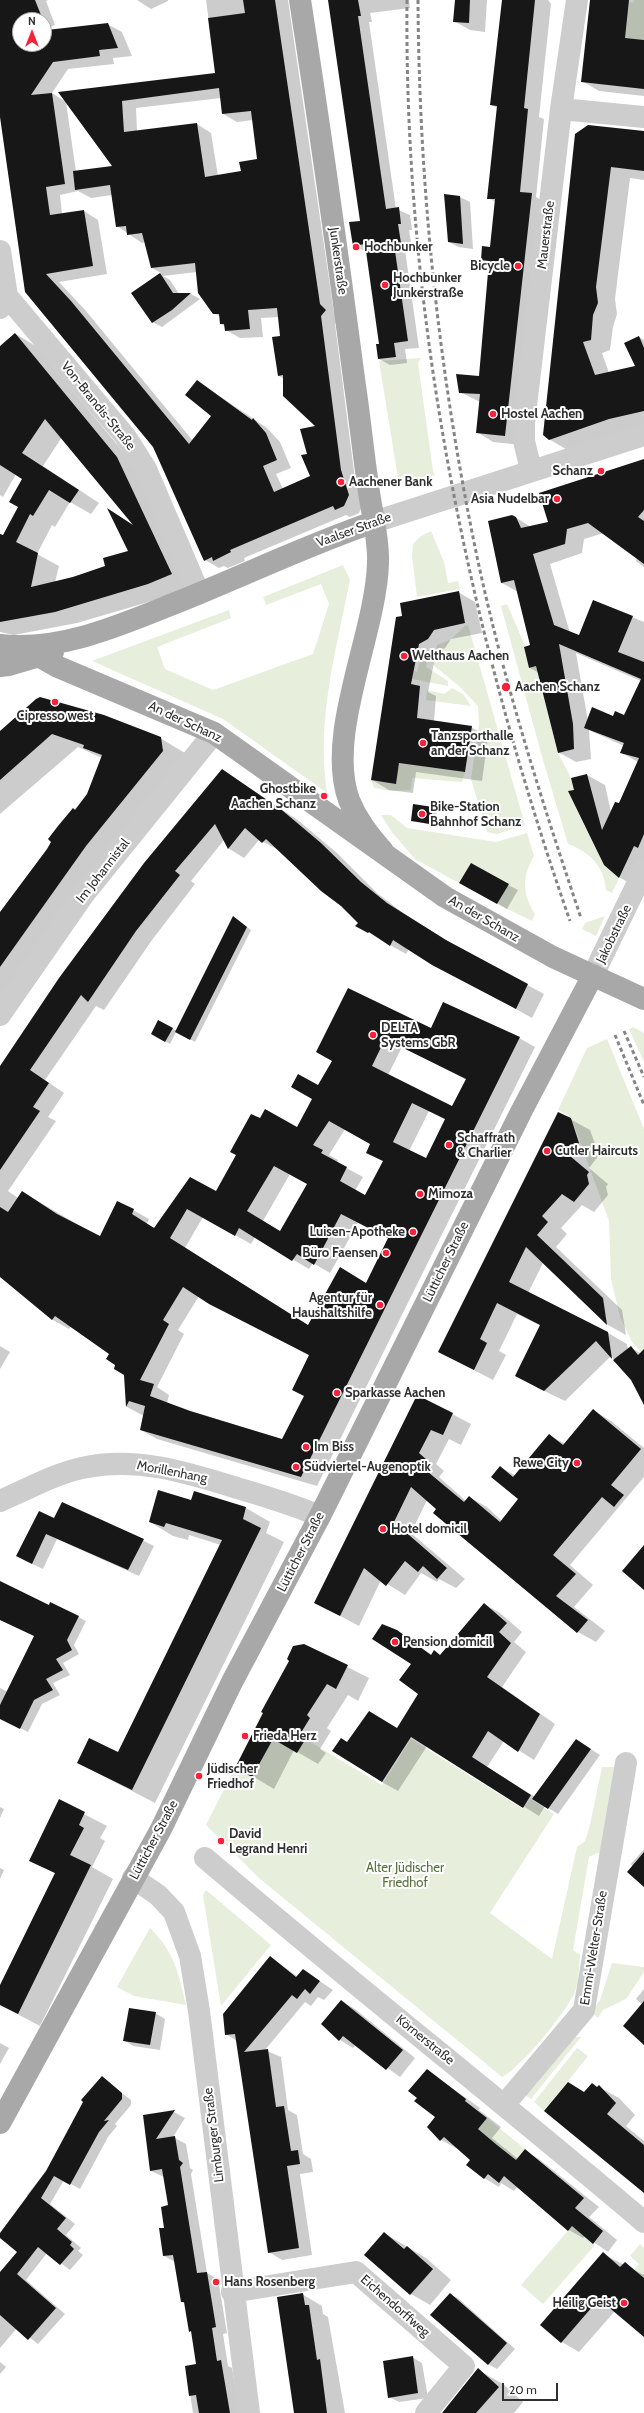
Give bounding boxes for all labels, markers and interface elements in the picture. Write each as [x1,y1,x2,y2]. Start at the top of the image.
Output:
north arrow [12,12,52,52]
text: N [28,14,36,28]
street label: Mauerstraße [534,200,558,270]
street label: Junkerstraße [326,226,350,296]
place label: Hochbunker [364,239,433,255]
marker: Hochbunker [351,242,361,252]
place label: Bicycle [470,258,510,274]
marker: Bicycle [513,261,523,271]
place label: Hochbunker Junkerstraße [393,270,463,301]
marker: Hochbunker Junkerstraße [380,280,390,290]
street label: Von-Brandis-Straße [58,359,138,453]
place label: Hostel Aachen [501,406,582,422]
marker: Hostel Aachen [488,409,498,419]
place label: Schanz [553,463,593,479]
marker: Schanz [596,466,606,476]
place label: Aachener Bank [349,474,433,490]
marker: Aachener Bank [336,477,346,487]
place label: Asia Nudelbar [471,491,549,507]
marker: Asia Nudelbar [552,494,562,504]
street label: Vaalser Straße [315,509,393,551]
place label: Welthaus Aachen [412,648,509,664]
marker: Welthaus Aachen [399,651,409,661]
place label: Aachen Schanz [515,679,600,695]
marker: Aachen Schanz [500,681,512,693]
marker: Cipresso west [50,697,60,707]
street label: An der Schanz [146,698,224,746]
place label: Cipresso west [17,708,93,724]
place label: Tanzsporthalle an der Schanz [431,728,514,759]
marker: Tanzsporthalle an der Schanz [418,738,428,748]
place label: Ghostbike Aachen Schanz [231,781,316,812]
marker: Ghostbike Aachen Schanz [319,791,329,801]
place label: Bike-Station Bahnhof Schanz [430,799,521,830]
marker: Bike-Station Bahnhof Schanz [417,809,427,819]
street label: Im Johannistal [73,836,133,906]
street label: An der Schanz [446,892,522,946]
street label: Jakobstraße [593,902,635,966]
place label: DELTA Systems GbR [381,1020,456,1051]
marker: DELTA Systems GbR [368,1030,378,1040]
place label: Schaffrath & Charlier [457,1130,515,1161]
marker: Schaffrath & Charlier [444,1140,454,1150]
place label: Cutler Haircuts [555,1143,638,1159]
marker: Cutler Haircuts [542,1146,552,1156]
place label: Mimoza [428,1186,473,1202]
marker: Mimoza [415,1189,425,1199]
street label: Lütticher Straße [420,1219,472,1305]
place label: Luisen-Apotheke [310,1224,405,1240]
marker: Luisen-Apotheke [408,1227,418,1237]
place label: Büro Faensen [302,1245,378,1261]
marker: Büro Faensen [381,1248,391,1258]
place label: Agentur für Haushaltshilfe [292,1290,372,1321]
marker: Agentur für Haushaltshilfe [375,1300,385,1310]
place label: Sparkasse Aachen [345,1385,446,1401]
marker: Sparkasse Aachen [332,1388,342,1398]
place label: Im Biss [314,1439,354,1455]
marker: Im Biss [301,1442,311,1452]
place label: Rewe City [513,1455,569,1471]
street label: Morillenhang [135,1458,209,1486]
marker: Rewe City [572,1458,582,1468]
place label: Südviertel-Augenoptik [304,1459,431,1475]
marker: Südviertel-Augenoptik [291,1462,301,1472]
street label: Lütticher Straße [274,1509,328,1595]
place label: Hotel domicil [391,1521,467,1537]
marker: Hotel domicil [378,1524,388,1534]
place label: Pension domicil [403,1634,492,1650]
marker: Pension domicil [390,1637,400,1647]
place label: Frieda Herz [253,1728,317,1744]
marker: Frieda Herz [240,1731,250,1741]
place label: Jüdischer Friedhof [207,1761,258,1792]
marker: Jüdischer Friedhof [194,1771,204,1781]
street label: Lütticher Straße [127,1798,181,1882]
place label: David Legrand Henri [229,1826,307,1857]
marker: David Legrand Henri [216,1836,226,1846]
park label: Alter Jüdischer Friedhof [366,1860,444,1891]
street label: Emmi-Welter-Straße [577,1890,611,2006]
street label: Körnerstraße [393,2012,457,2068]
street label: Limburger Straße [200,2087,228,2183]
street label: Eichendorffweg [357,2272,433,2340]
place label: Hans Rosenberg [224,2274,315,2290]
marker: Hans Rosenberg [211,2277,221,2287]
place label: Heilig Geist [553,2295,616,2311]
marker: Heilig Geist [619,2298,629,2308]
scale bar [504,2375,560,2401]
text: 20 m [509,2382,537,2397]

